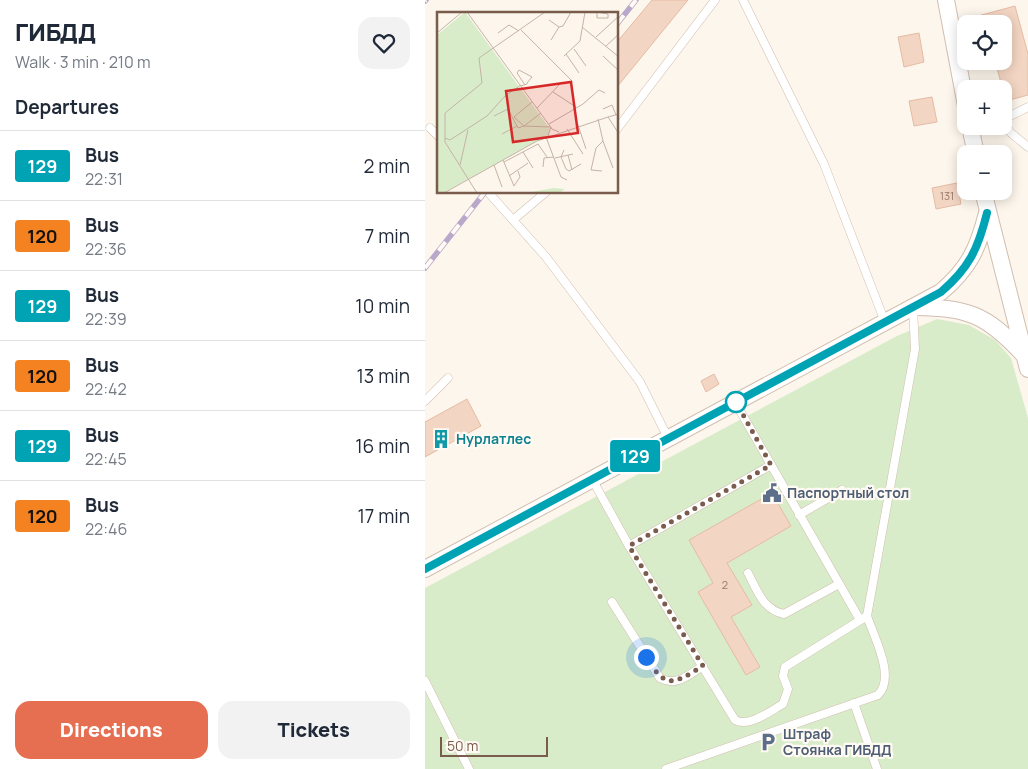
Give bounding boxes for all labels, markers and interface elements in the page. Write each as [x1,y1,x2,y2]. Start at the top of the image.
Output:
inset map [437,12,619,194]
text: ГИБДД [15,15,96,48]
map controls [957,15,1012,200]
button: locate [957,15,1012,70]
button: heart [358,17,410,69]
text: Walk · 3 min · 210 m [15,51,151,73]
button: + [957,80,1012,135]
text: Departures [15,94,119,120]
text: Bus [85,142,119,168]
button: − [957,145,1012,200]
text: 2 min [364,153,410,179]
text: 129 [28,154,57,178]
text: 22:31 [85,168,123,190]
house number: 131 [940,188,954,203]
text: Bus [85,212,119,238]
text: 7 min [365,223,410,249]
text: 120 [27,224,58,248]
text: 22:36 [85,238,127,260]
text: Bus [85,282,119,308]
text: 10 min [355,293,410,319]
text: 129 [28,294,57,318]
text: 22:39 [85,308,127,330]
text: Bus [85,352,119,378]
text: 13 min [356,363,410,389]
text: 120 [27,364,58,388]
text: 22:42 [85,378,127,400]
unlabelled marker [725,391,747,413]
text: Bus [85,422,119,448]
building icon: Нурлатлес [430,428,452,450]
place label: Нурлатлес [456,429,531,448]
text: 16 min [355,433,410,459]
text: 129 [28,434,57,458]
line badge: 129 [606,440,664,472]
text: 129 [620,444,650,468]
text: 22:45 [85,448,127,470]
public building icon: Паспортный стол [761,482,783,504]
place label: Паспортный стол [787,483,909,502]
text: Bus [85,492,119,518]
text: 17 min [357,503,410,529]
text: 120 [27,504,58,528]
text: 22:46 [85,518,127,540]
house number: 2 [722,577,728,592]
your location [634,645,659,670]
button: Directions [15,701,208,759]
button: Tickets [218,701,410,759]
place label: Штраф Стоянка ГИБДД [783,724,892,759]
parking icon: Штраф Стоянка ГИБДД [757,731,779,753]
scale bar [440,734,547,757]
text: 50 m [447,736,478,755]

